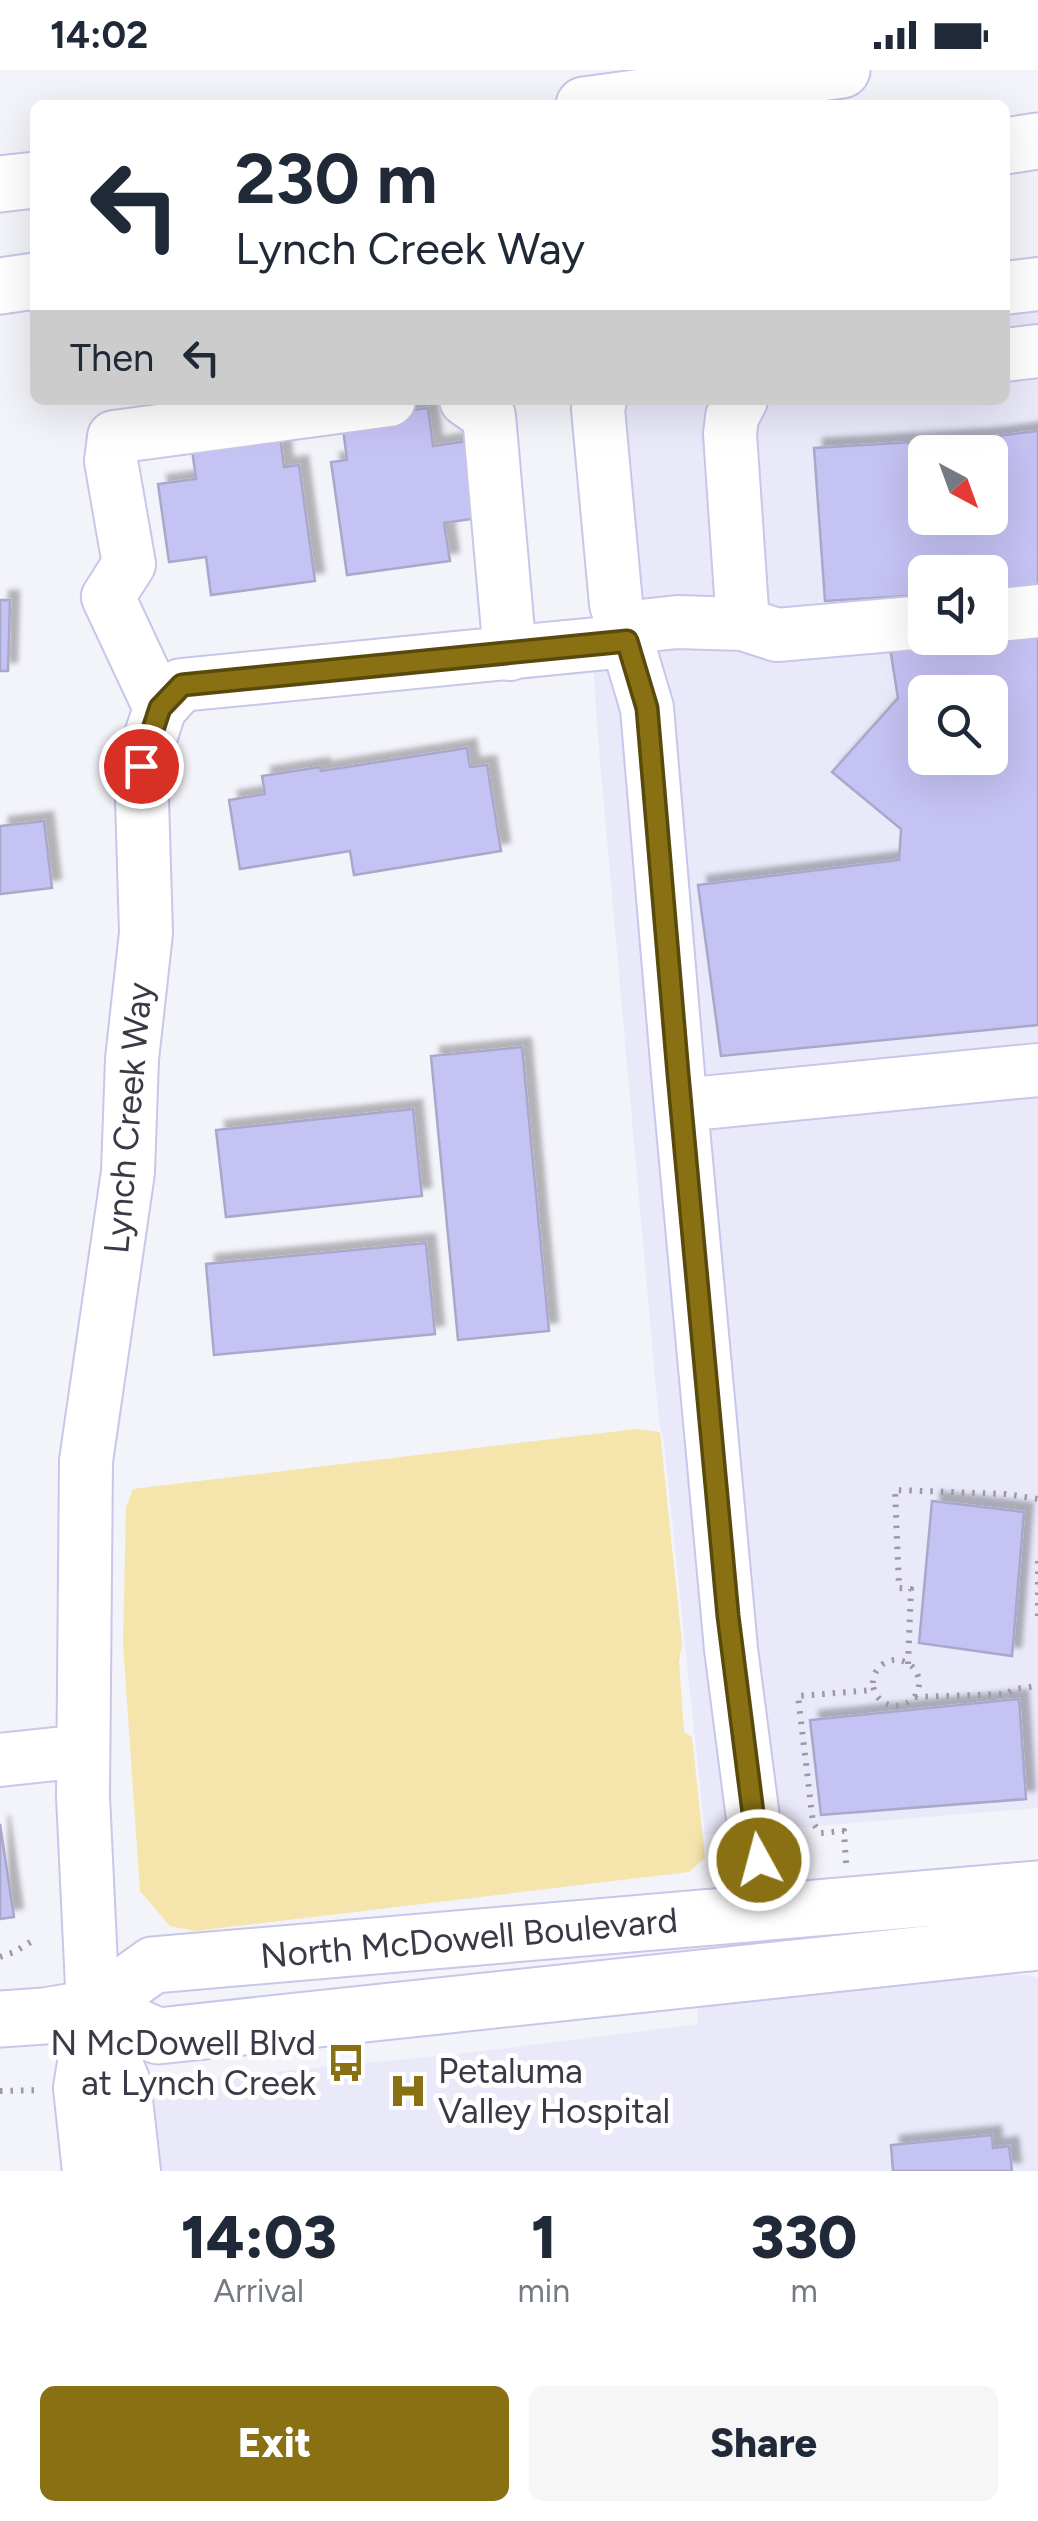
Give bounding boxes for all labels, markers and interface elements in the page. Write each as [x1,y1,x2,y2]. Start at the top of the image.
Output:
text: 14:02 [50,12,148,58]
text: 230 m [235,136,438,221]
icon: left [70,140,200,270]
text: Lynch Creek Way [235,221,585,275]
icon: left [174,330,229,385]
text: Then [70,335,154,381]
north arrow [908,435,1008,535]
map controls [908,435,1008,775]
button: sound [908,555,1008,655]
button: search [908,675,1008,775]
pin [99,724,184,809]
icon: arrive [114,739,169,794]
street label: Lynch Creek Way [95,980,161,1255]
position arrow [707,1808,811,1912]
street label: North McDowell Boulevard [259,1899,679,1977]
place label: N McDowell Blvd at Lynch Creek [50,2022,316,2104]
bus stop icon: N McDowell Blvd at Lynch Creek [325,2042,367,2084]
place label: Petaluma Valley Hospital [438,2050,670,2132]
hospital icon: Petaluma Valley Hospital [387,2070,429,2112]
text: 14:03 [181,2201,337,2273]
text: 1 [531,2201,557,2273]
text: 330 [751,2201,857,2273]
text: Arrival [214,2272,304,2310]
text: min [518,2272,570,2310]
text: m [790,2272,818,2310]
button: Exit [40,2386,509,2501]
button: Share [529,2386,998,2501]

